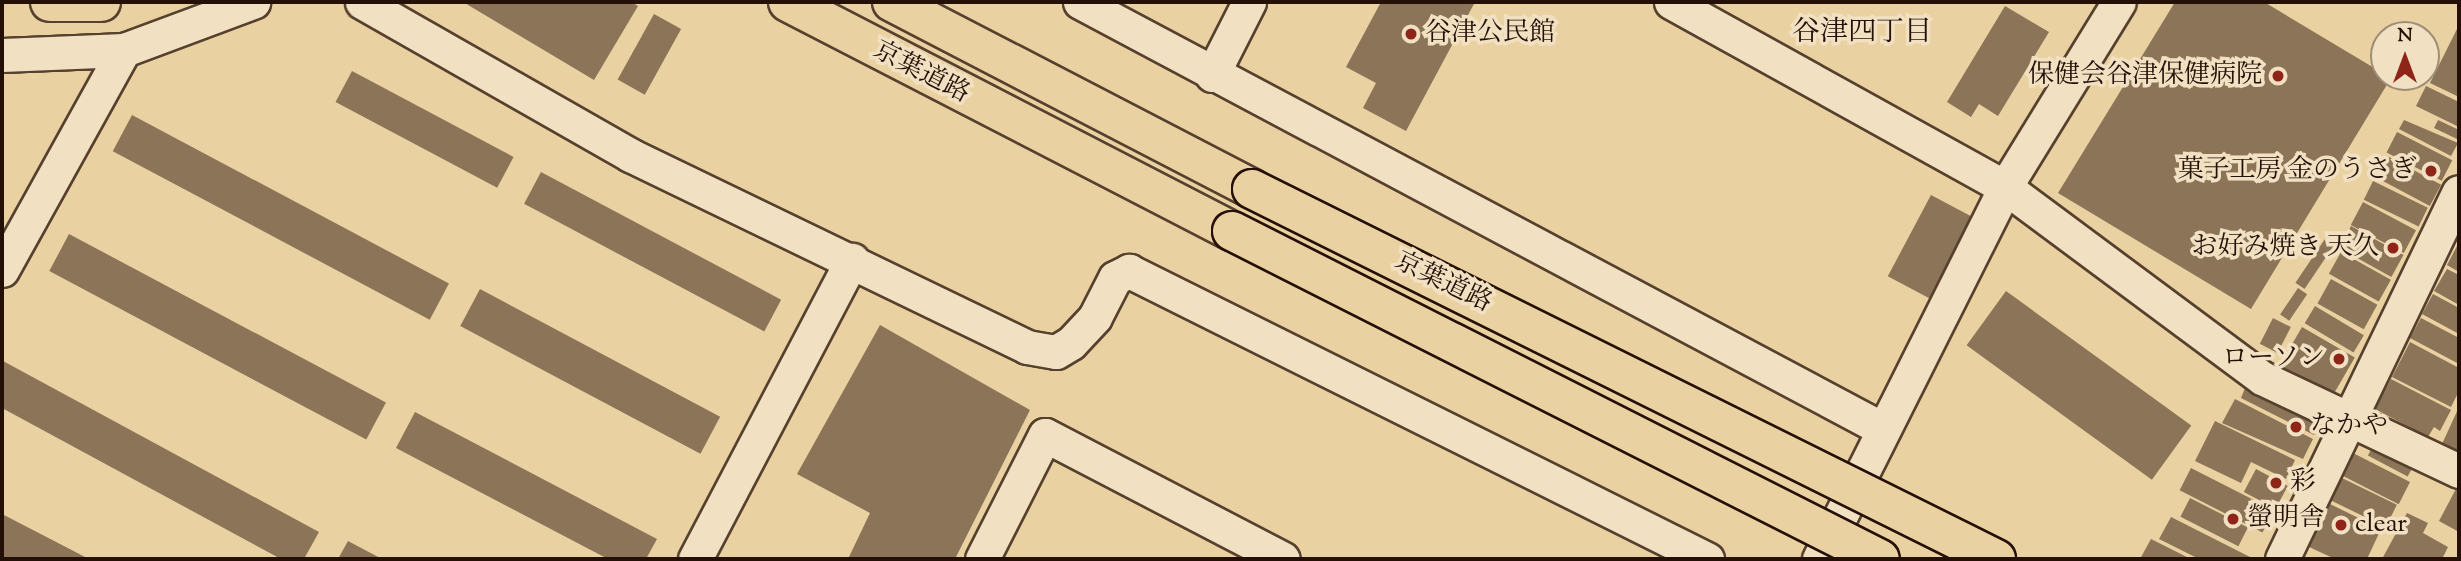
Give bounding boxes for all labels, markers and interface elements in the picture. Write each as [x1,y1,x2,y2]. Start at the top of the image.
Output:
district label: 谷津四丁目 [1792,16,1932,50]
place label: 谷津公民館 [1425,18,1555,50]
north arrow [2370,21,2440,91]
text: N [2397,23,2413,50]
marker: 谷津公民館 [1403,26,1419,42]
street label: 京葉道路 [868,35,974,111]
place label: 保健会谷津保健病院 [2028,60,2262,92]
marker: 保健会谷津保健病院 [2268,66,2288,86]
place label: 菓子工房 金のうさぎ [2177,155,2417,187]
marker: 菓子工房 金のうさぎ [2423,163,2439,179]
place label: お好み焼き 天久 [2191,232,2379,264]
marker: お好み焼き 天久 [2385,240,2401,256]
street label: 京葉道路 [1389,246,1497,320]
place label: ローソン [2221,343,2325,375]
marker: ローソン [2331,351,2347,367]
place label: なかや [2310,411,2388,443]
marker: なかや [2288,419,2304,435]
place label: 彩 [2290,467,2316,499]
marker: 彩 [2268,475,2284,491]
place label: 螢明舎 [2247,503,2325,535]
place label: clear [2355,509,2407,541]
marker: 螢明舎 [2225,511,2241,527]
marker: clear [2333,517,2349,533]

